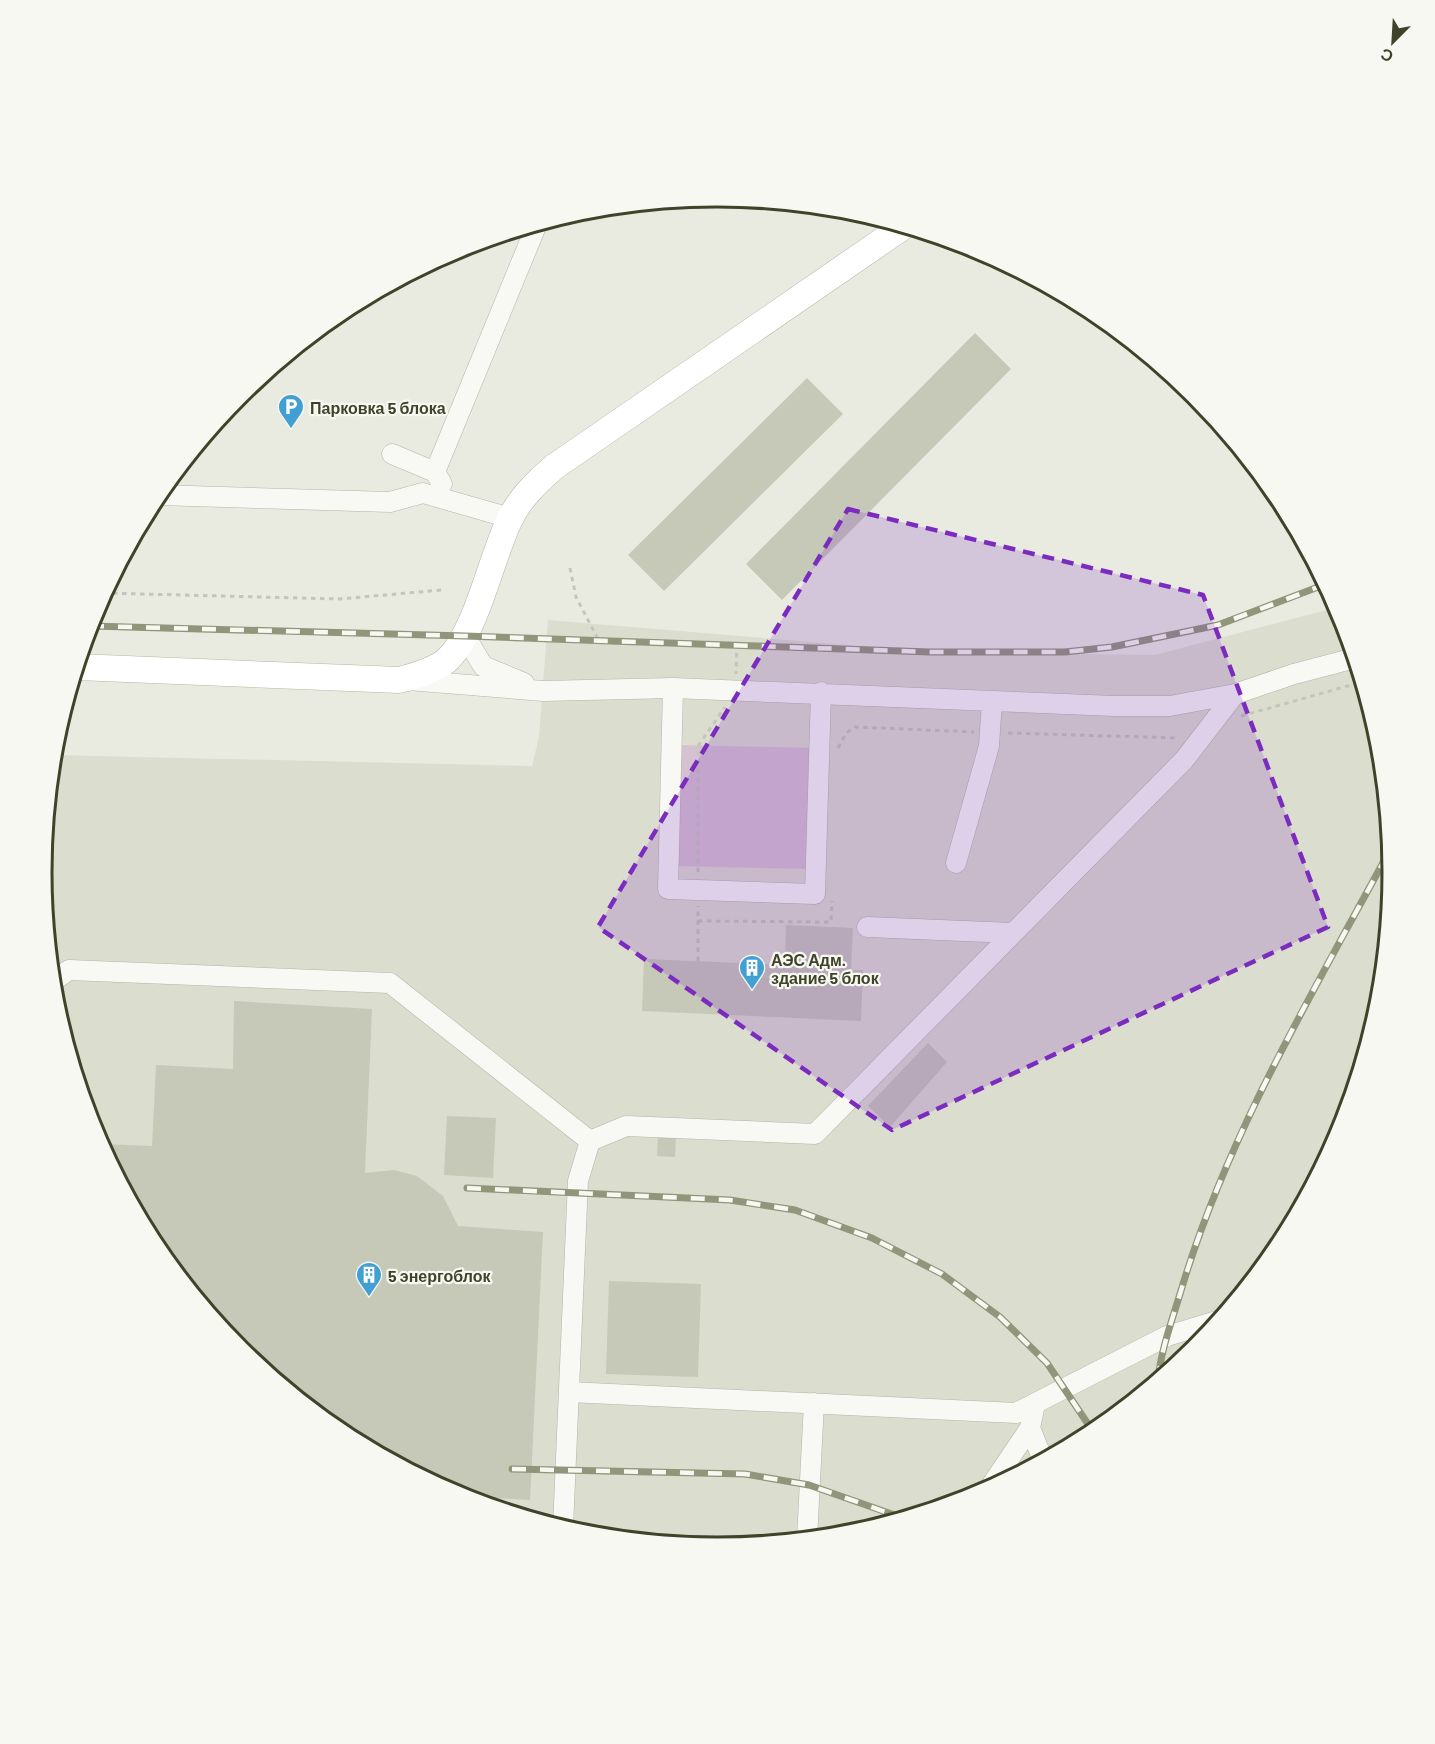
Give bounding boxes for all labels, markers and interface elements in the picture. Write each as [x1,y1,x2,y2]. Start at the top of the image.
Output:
north arrow [1363,12,1423,72]
text: С [1377,45,1396,67]
parking icon: Парковка 5 блока [276,392,306,430]
place label: Парковка 5 блока [310,398,446,417]
place label: АЭС Адм. здание 5 блок [771,950,880,987]
building icon: АЭС Адм. здание 5 блок [737,953,767,991]
building icon: 5 энергоблок [354,1260,384,1298]
place label: 5 энергоблок [388,1266,491,1285]

